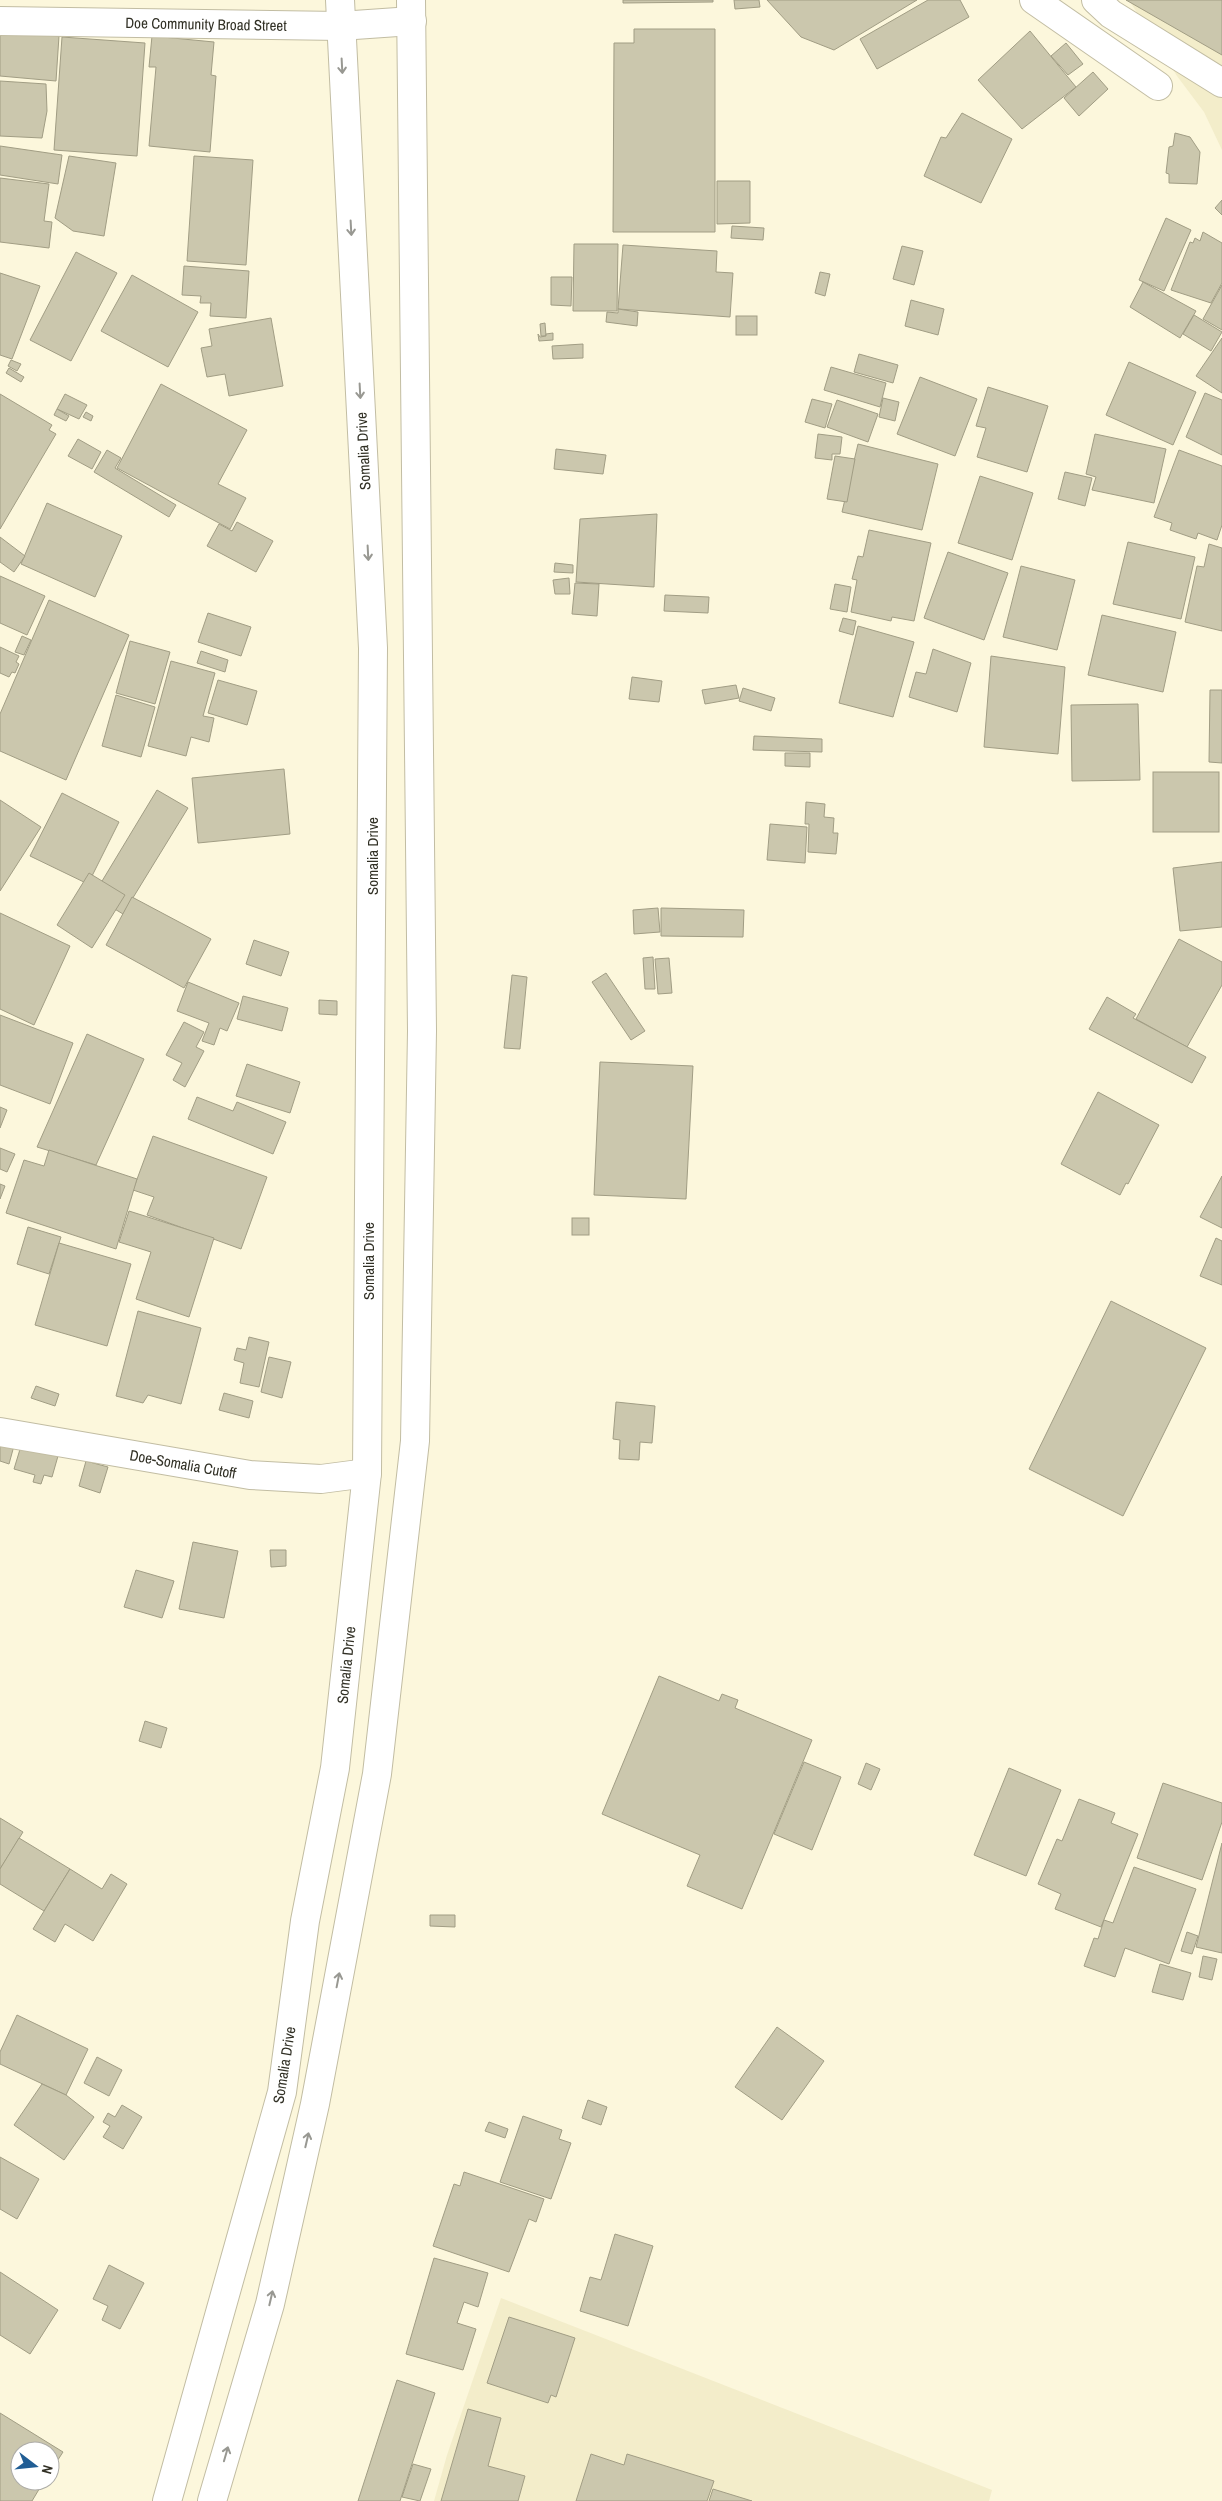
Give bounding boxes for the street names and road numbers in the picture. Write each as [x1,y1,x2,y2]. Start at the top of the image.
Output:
street label: Doe Community Broad Street [125,12,287,36]
street label: Somalia Drive [350,411,376,490]
street label: Somalia Drive [362,817,383,895]
street label: Somalia Drive [358,1222,379,1300]
street label: Doe-Somalia Cutoff [128,1444,238,1484]
street label: Somalia Drive [331,1625,361,1705]
street label: Somalia Drive [268,2025,300,2105]

